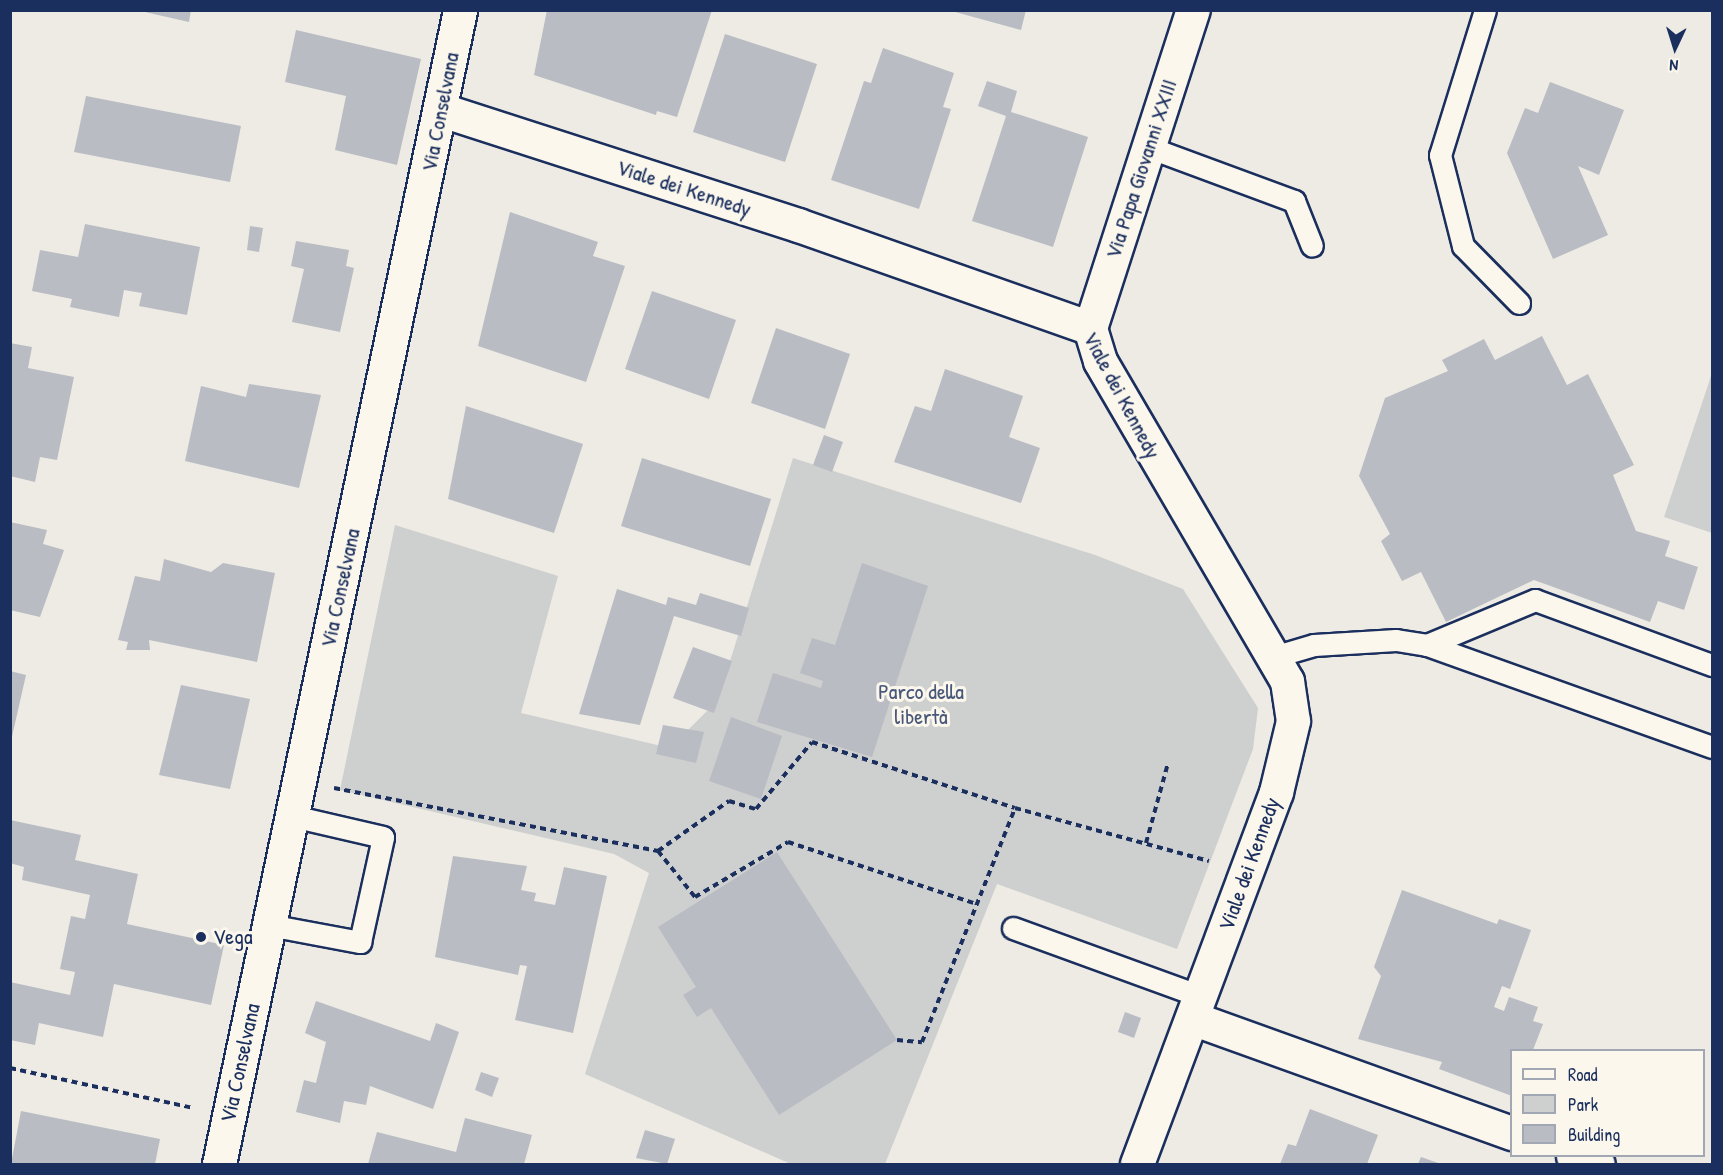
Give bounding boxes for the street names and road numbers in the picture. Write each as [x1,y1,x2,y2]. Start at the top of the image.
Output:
street label: Via Conselvana [416,50,464,174]
street label: Via Papa Giovanni XXIII [1100,76,1182,262]
street label: Viale dei Kennedy [613,154,755,222]
street label: Viale dei Kennedy [1078,327,1166,463]
street label: Via Conselvana [315,526,365,650]
street label: Viale dei Kennedy [1213,794,1285,934]
street label: Via Conselvana [215,1001,265,1125]

